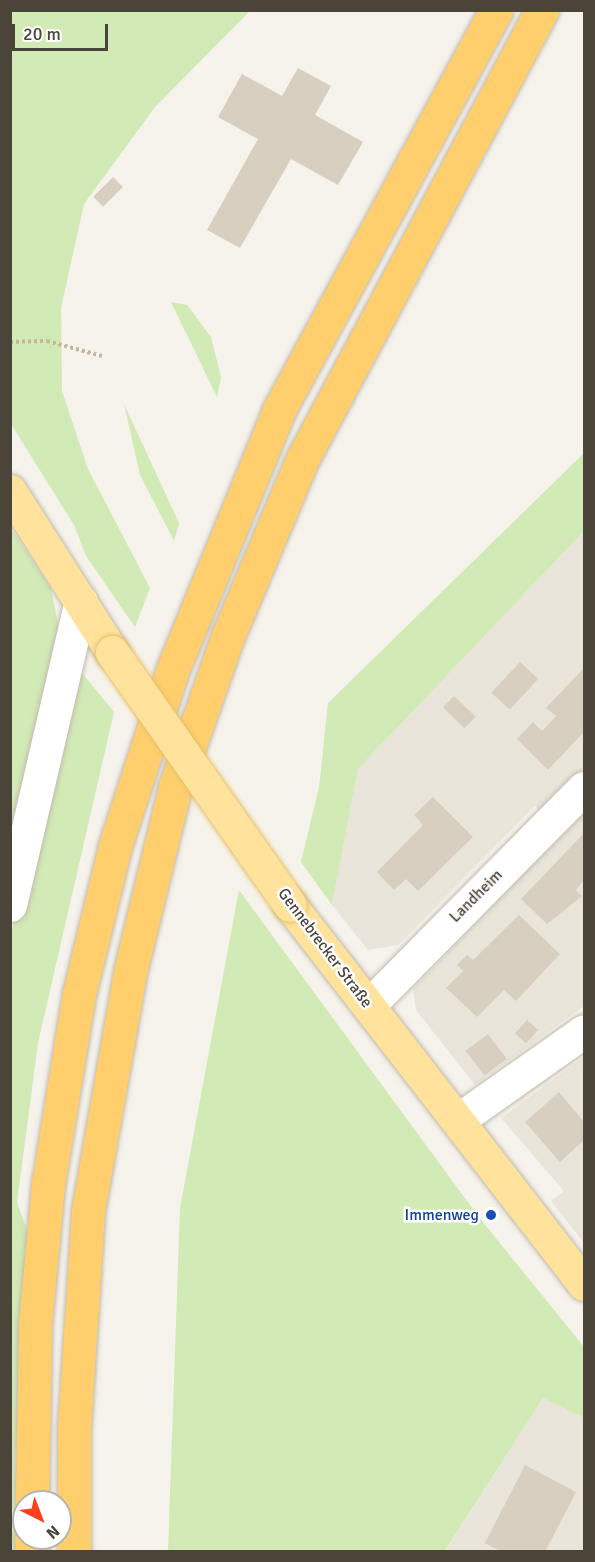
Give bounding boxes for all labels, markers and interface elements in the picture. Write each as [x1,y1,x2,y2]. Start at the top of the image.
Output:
scale bar [15,12,111,50]
text: 20 m [23,23,61,45]
street label: Landheim [445,865,507,927]
street label: Gennebrecker Straße [274,884,376,1012]
place label: Immenweg [405,1205,479,1225]
marker: Immenweg [484,1208,498,1222]
north arrow [12,1490,72,1550]
text: N [42,1521,64,1543]

